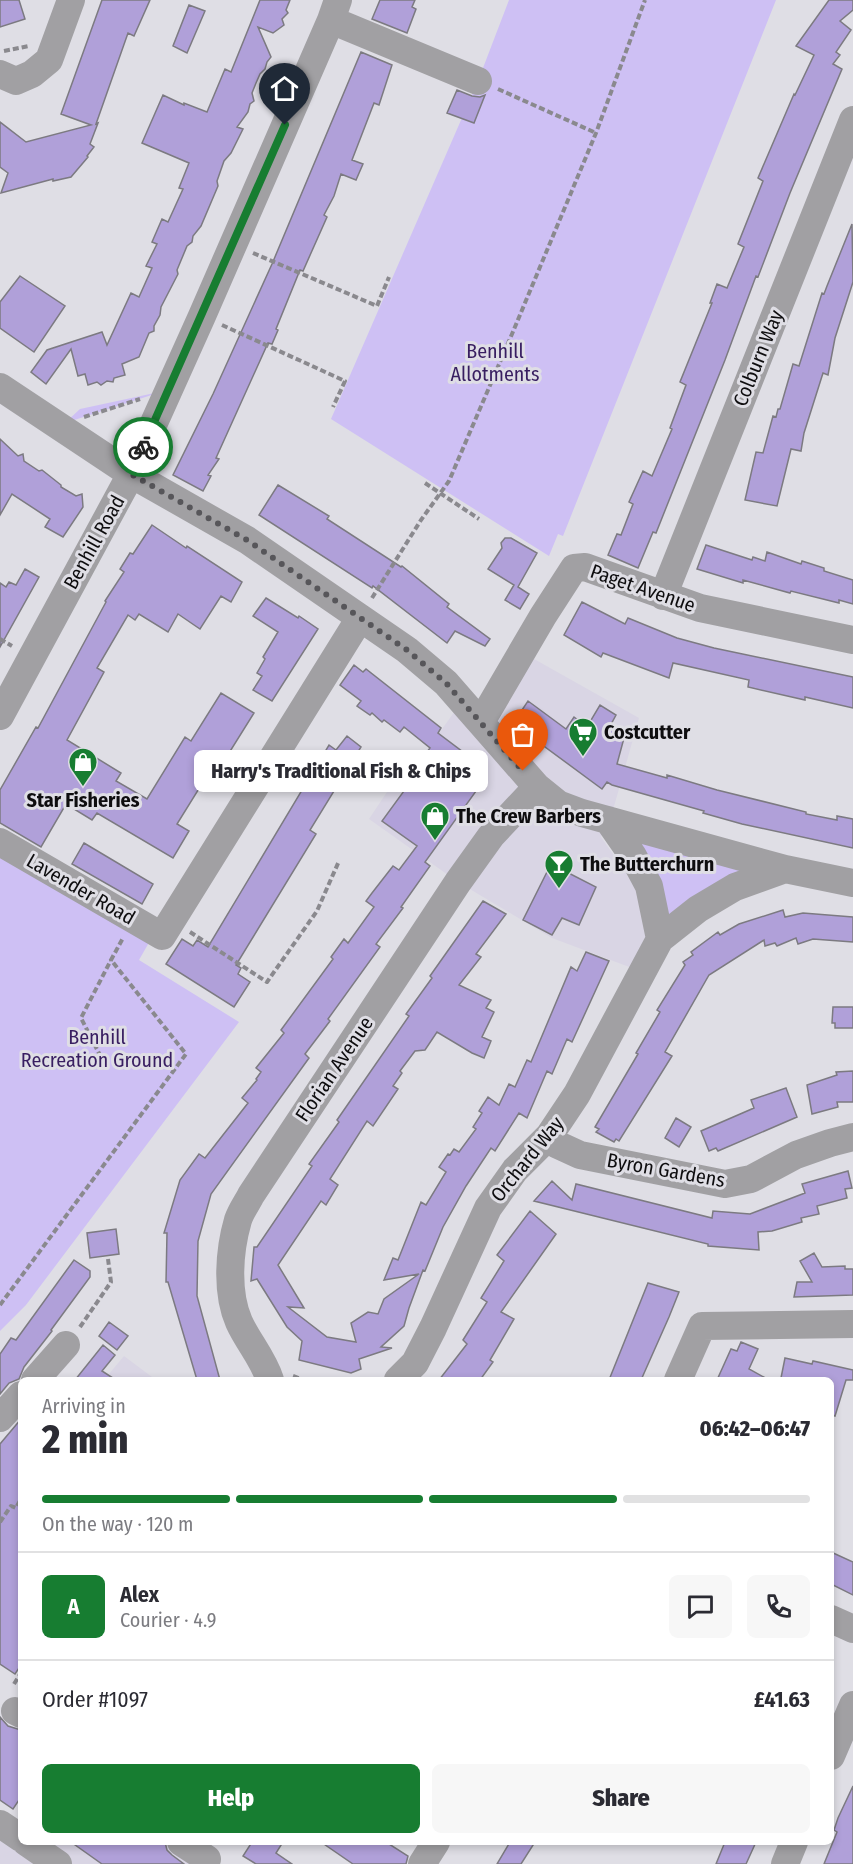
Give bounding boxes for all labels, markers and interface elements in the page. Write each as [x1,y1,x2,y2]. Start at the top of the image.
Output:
pin [259,63,310,125]
icon: home [268,72,301,105]
street label: Colburn Way [728,306,788,410]
park label: Benhill Allotments [451,339,539,386]
courier [113,417,173,477]
icon: bike [127,431,160,464]
street label: Benhill Road [58,491,130,593]
street label: Paget Avenue [587,559,699,617]
pin [497,709,548,771]
supermarket icon: Costcutter [567,716,599,758]
icon: bag [506,718,539,751]
place label: Costcutter [604,720,691,744]
shop icon: Star Fisheries [67,746,99,788]
callout: Harry's Traditional Fish & Chips [193,750,487,792]
text: Harry's Traditional Fish & Chips [211,759,471,783]
place label: Star Fisheries [27,788,140,812]
shop icon: The Crew Barbers [419,800,451,842]
place label: The Crew Barbers [456,804,601,828]
street label: Lavender Road [23,848,139,930]
bar icon: The Butterchurn [543,848,575,890]
place label: The Butterchurn [580,852,714,876]
street label: Florian Avenue [290,1012,378,1126]
park label: Benhill Recreation Ground [21,1025,173,1072]
street label: Orchard Way [485,1112,569,1206]
street label: Byron Gardens [605,1148,727,1192]
text: Arriving in [42,1394,126,1418]
text: 06:42–06:47 [700,1415,810,1442]
text: 2 min [42,1417,128,1463]
text: On the way · 120 m [42,1512,193,1536]
button: chat [669,1575,732,1638]
button: phone [747,1575,810,1638]
text: Alex [120,1581,159,1608]
text: A [68,1593,79,1620]
text: Courier · 4.9 [120,1608,216,1632]
text: Order #1097 [42,1686,148,1713]
text: £41.63 [754,1686,810,1713]
button: Help [42,1764,420,1833]
button: Share [432,1764,810,1833]

